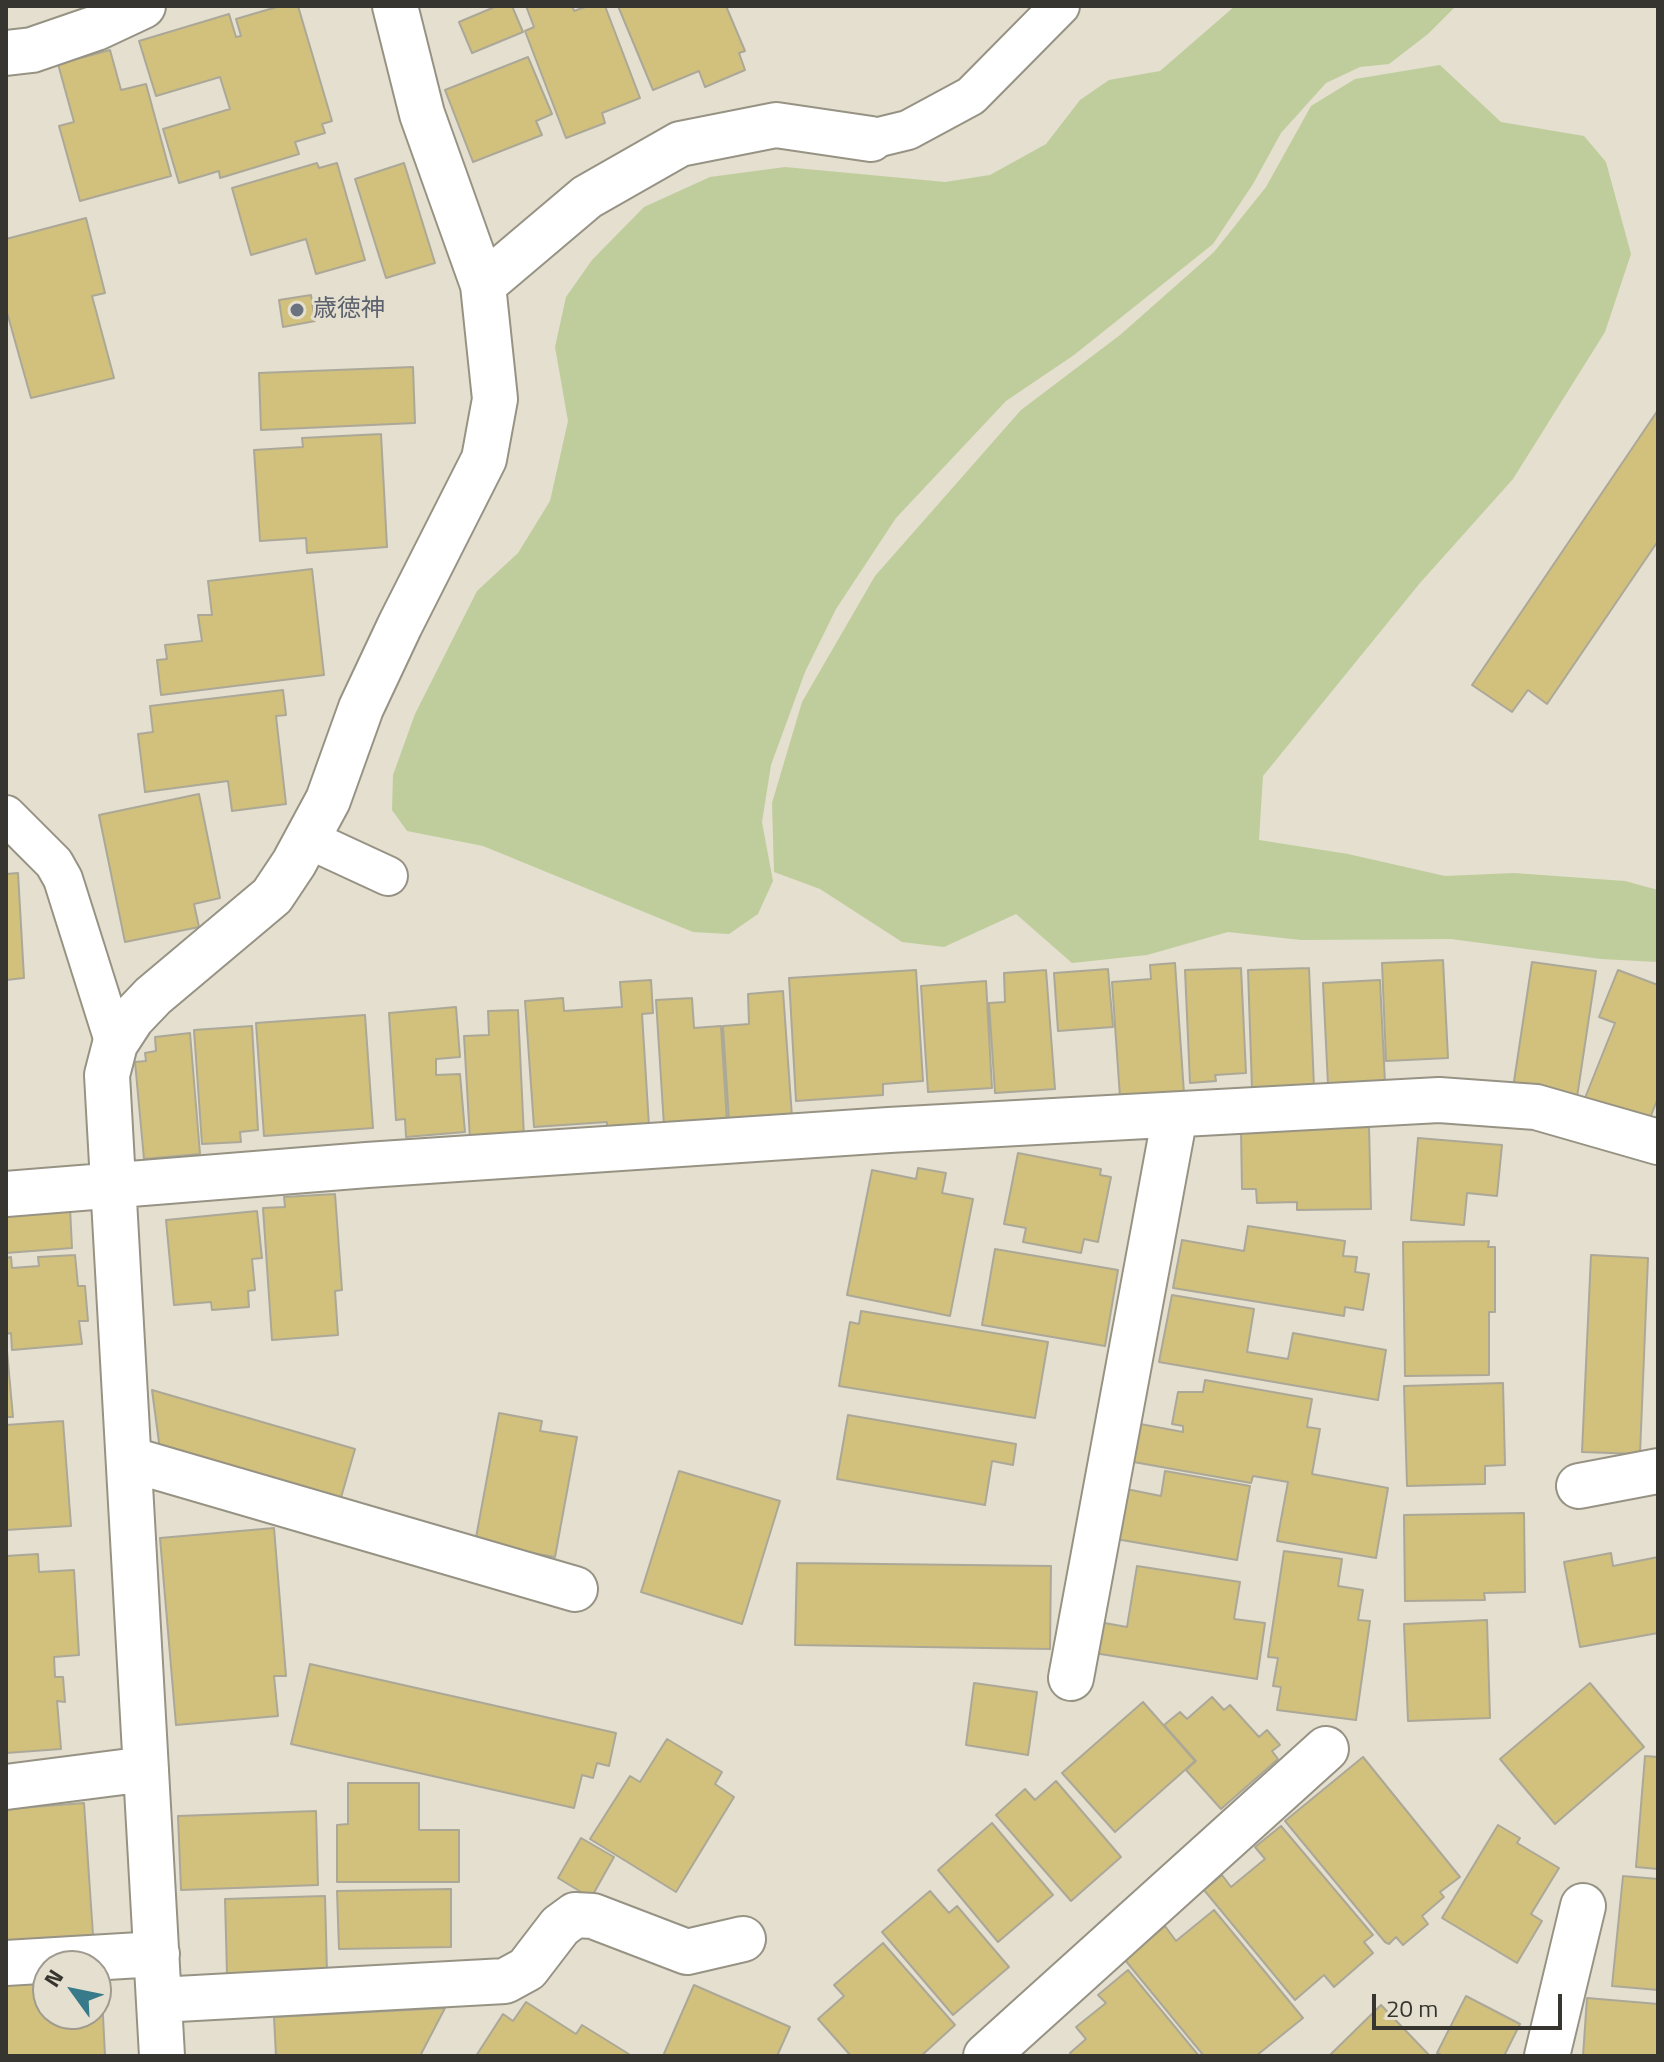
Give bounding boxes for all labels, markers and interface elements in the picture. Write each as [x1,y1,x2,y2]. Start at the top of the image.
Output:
place label: 歳徳神 [313,296,385,324]
marker: 歳徳神 [288,301,306,319]
north arrow [32,1950,112,2030]
text: N [35,1962,72,1994]
scale bar [1376,1978,1566,2028]
text: 20 m [1386,1990,1438,2026]

